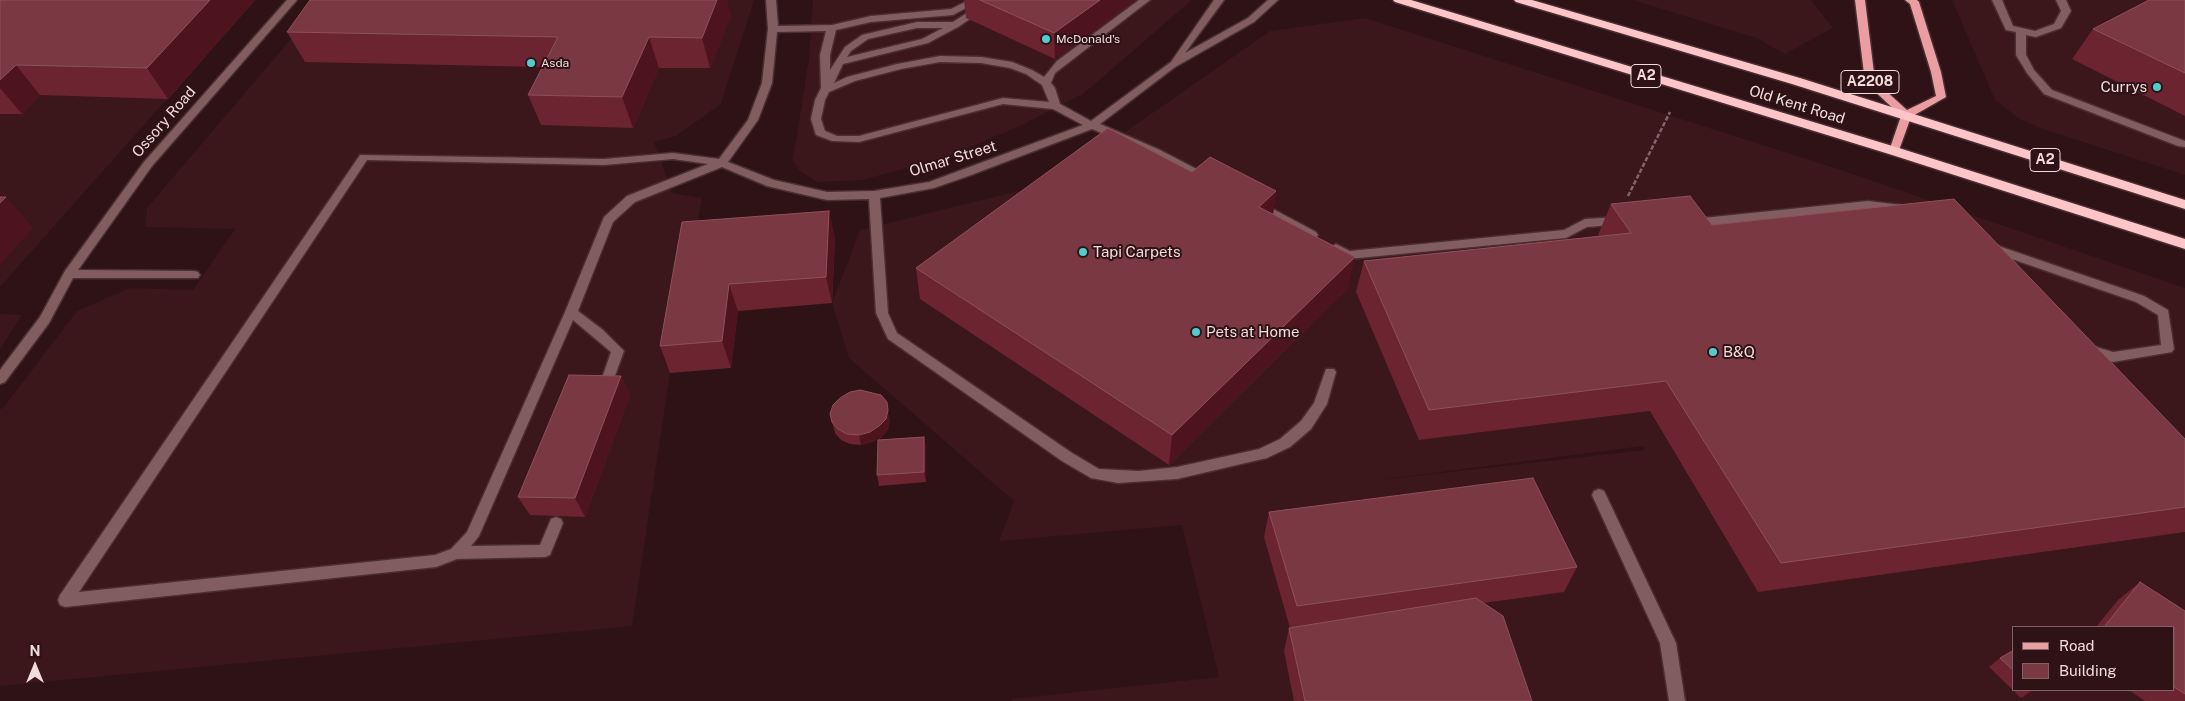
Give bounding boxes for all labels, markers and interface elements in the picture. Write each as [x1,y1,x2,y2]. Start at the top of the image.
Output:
place label: McDonald's [1056,32,1120,46]
marker: McDonald's [1040,33,1052,45]
place label: Asda [541,56,569,70]
marker: Asda [525,57,537,69]
road number: A2 [1631,64,1661,88]
road number: A2208 [1841,70,1899,94]
place label: Currys [2100,78,2147,96]
marker: Currys [2151,81,2163,93]
street label: Old Kent Road [1747,82,1847,128]
street label: Ossory Road [128,83,200,161]
street label: Olmar Street [907,137,999,181]
road number: A2 [2030,148,2060,172]
place label: Tapi Carpets [1093,243,1180,261]
marker: Tapi Carpets [1077,246,1089,258]
place label: Pets at Home [1206,323,1299,341]
marker: Pets at Home [1190,326,1202,338]
place label: B&Q [1723,343,1755,361]
marker: B&Q [1707,346,1719,358]
legend [2012,626,2175,691]
text: Road [2059,637,2095,654]
north arrow [10,641,60,691]
text: N [30,643,40,659]
text: Building [2059,662,2117,679]

